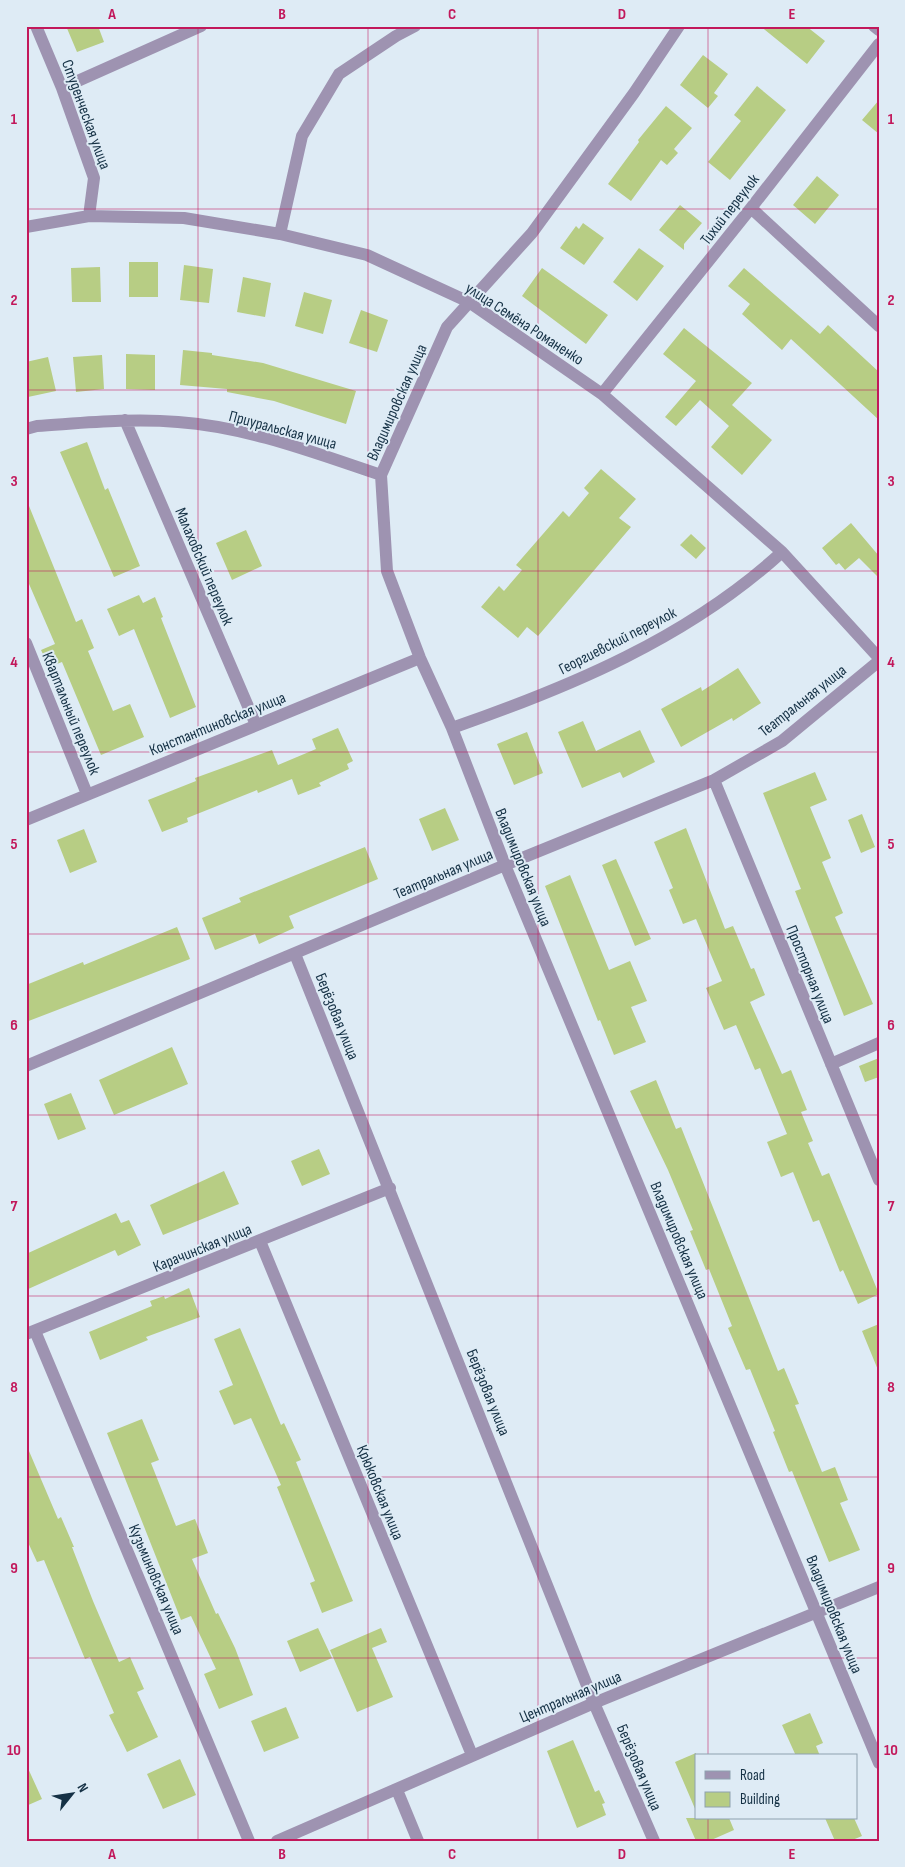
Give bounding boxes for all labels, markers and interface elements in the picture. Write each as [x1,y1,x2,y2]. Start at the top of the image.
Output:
text: A [107,5,116,24]
text: B [278,5,286,24]
text: C [448,5,456,24]
text: D [618,5,626,24]
text: E [789,5,796,24]
street label: Студенческая улица [57,57,114,172]
text: 1 [11,110,18,129]
text: 1 [888,110,895,129]
street label: Тихий переулок [697,170,764,249]
street label: улица Семёна Романенко [462,279,587,370]
text: 2 [10,291,18,310]
text: 2 [887,291,895,310]
street label: Владимировская улица [363,341,432,464]
street label: Приуральская улица [227,407,338,454]
text: 3 [10,472,18,491]
text: 3 [887,472,895,491]
street label: Малаховский переулок [170,505,237,629]
street label: Георгиевский переулок [556,603,680,679]
street label: Квартальный переулок [37,650,104,778]
text: 4 [10,653,18,672]
text: 4 [887,653,895,672]
street label: Театральная улица [755,661,850,741]
street label: Константиновская улица [147,688,288,760]
street label: Владимировская улица [490,806,555,929]
text: 5 [10,835,18,854]
text: 5 [887,835,895,854]
street label: Театральная улица [391,845,496,904]
street label: Просторная улица [781,923,838,1026]
street label: Берёзовая улица [311,970,363,1063]
text: 6 [10,1016,18,1035]
text: 6 [887,1016,895,1035]
street label: Владимировская улица [645,1179,712,1302]
text: 7 [11,1197,18,1216]
text: 7 [888,1197,895,1216]
street label: Карачинская улица [151,1220,255,1277]
street label: Берёзовая улица [462,1346,514,1439]
text: 8 [10,1378,18,1397]
text: 8 [887,1378,895,1397]
street label: Крюковская улица [352,1442,407,1543]
street label: Кузьминовская улица [124,1521,187,1638]
street label: Владимировская улица [801,1553,866,1676]
text: 9 [10,1559,18,1578]
text: 9 [887,1559,895,1578]
street label: Центральная улица [517,1667,624,1727]
street label: Берёзовая улица [612,1722,665,1814]
text: 10 [7,1741,21,1760]
text: 10 [884,1741,898,1760]
legend [695,1754,858,1820]
text: Road [740,1766,765,1785]
north arrow [48,1770,98,1820]
text: N [74,1780,92,1795]
text: Building [740,1790,780,1809]
text: A [107,1845,116,1864]
text: B [278,1845,286,1864]
text: C [448,1845,456,1864]
text: D [618,1845,626,1864]
text: E [789,1845,796,1864]

